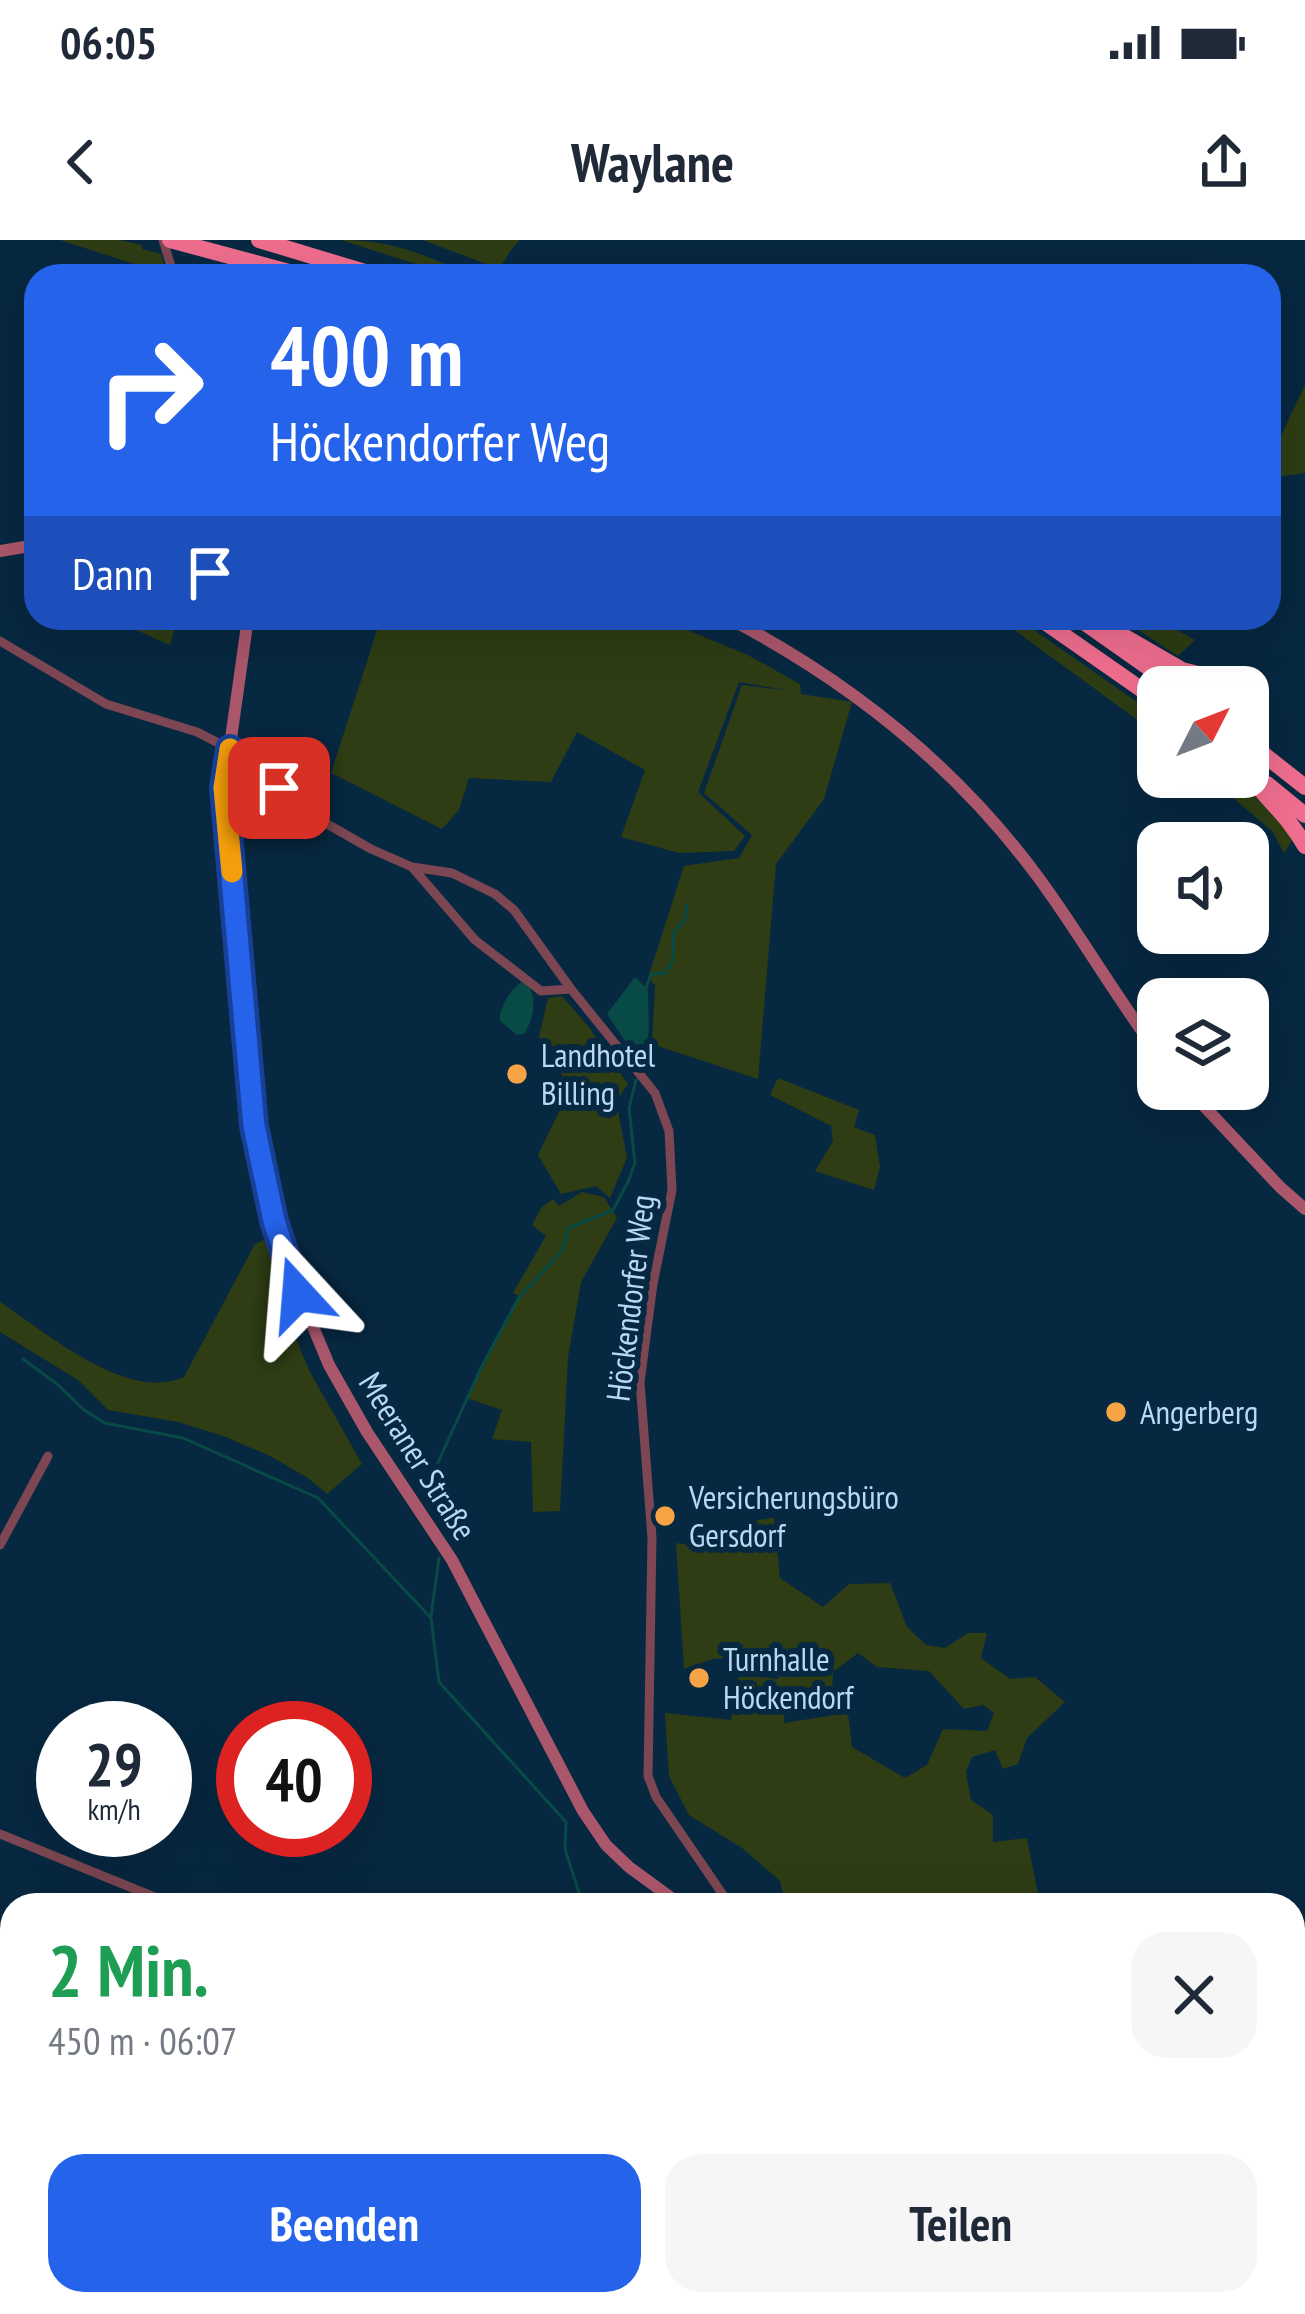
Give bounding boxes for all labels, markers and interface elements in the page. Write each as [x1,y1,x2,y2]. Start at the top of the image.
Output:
text: 06:05 [60,13,157,71]
text: Waylane [571,127,734,197]
icon: back [48,129,114,195]
icon: share [1191,129,1257,195]
text: 400 m [270,300,463,409]
icon: right [72,312,228,468]
text: Höckendorfer Weg [270,406,610,476]
icon: arrive [177,540,243,606]
text: Dann [72,544,153,602]
north arrow [1137,666,1269,798]
map controls [1137,666,1269,1110]
pin [228,737,330,839]
icon: arrive [246,755,312,821]
button: sound [1137,822,1269,954]
button: layers [1137,978,1269,1110]
place label: Landhotel Billing [541,1033,655,1114]
marker: Landhotel Billing [504,1061,530,1087]
street label: Höckendorfer Weg [595,1192,664,1404]
position arrow [235,1231,361,1357]
street label: Meeraner Straße [350,1364,487,1548]
place label: Angerberg [1140,1390,1258,1433]
marker: Angerberg [1103,1399,1129,1425]
place label: Versicherungsbüro Gersdorf [688,1475,899,1556]
marker: Versicherungsbüro Gersdorf [652,1503,678,1529]
place label: Turnhalle Höckendorf [723,1637,855,1718]
marker: Turnhalle Höckendorf [686,1665,712,1691]
speed limit sign: 40 [216,1701,372,1857]
text: 29 [85,1725,143,1803]
text: km/h [87,1789,141,1828]
text: 2 Min. [48,1923,209,2016]
button: close [1131,1932,1257,2058]
text: 450 m · 06:07 [48,2015,237,2066]
button: Beenden [48,2154,641,2292]
button: Teilen [665,2154,1257,2292]

